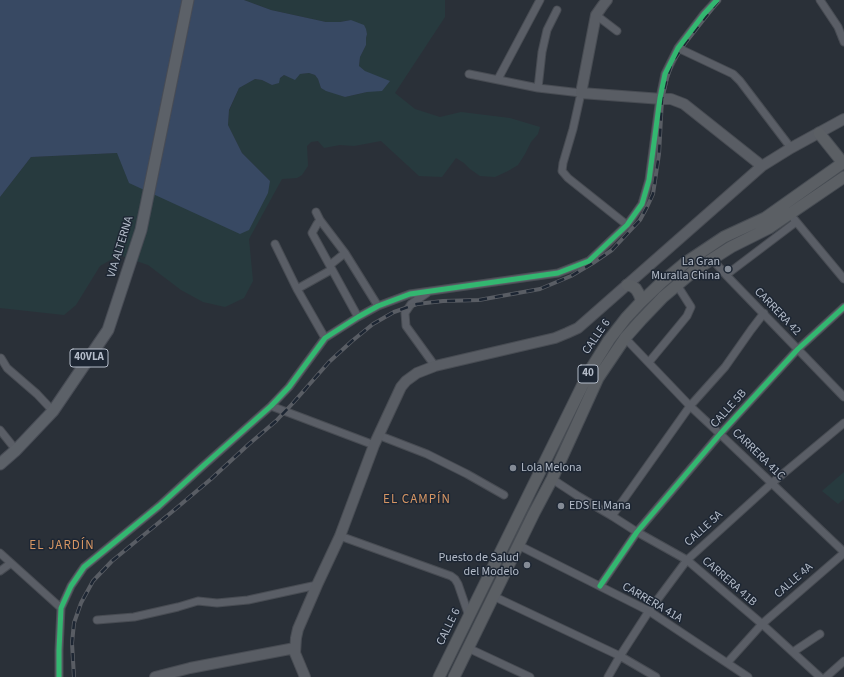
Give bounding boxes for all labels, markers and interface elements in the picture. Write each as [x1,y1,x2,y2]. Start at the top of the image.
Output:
street label: VIA ALTERNA [105,215,137,279]
place label: La Gran Muralla China [651,255,720,283]
marker: La Gran Muralla China [723,264,733,274]
street label: CARRERA 42 [751,285,803,339]
street label: CALLE 6 [580,317,614,357]
road number: 40VLA [70,349,108,367]
road number: 40 [578,365,598,383]
street label: CALLE 5B [708,387,750,431]
street label: CARRERA 41C [729,426,787,484]
place label: Lola Melona [521,461,582,475]
marker: Lola Melona [508,463,518,473]
district label: EL CAMPÍN [383,492,451,508]
place label: EDS El Mana [569,499,631,513]
marker: EDS El Mana [556,501,566,511]
street label: CALLE 5A [682,508,726,550]
district label: EL JARDÍN [29,538,95,554]
place label: Puesto de Salud del Modelo [438,551,519,579]
street label: CARRERA 41B [699,554,759,610]
marker: Puesto de Salud del Modelo [522,560,532,570]
street label: CALLE 4A [772,560,816,602]
street label: CARRERA 41A [619,580,685,626]
street label: CALLE 6 [434,606,464,648]

